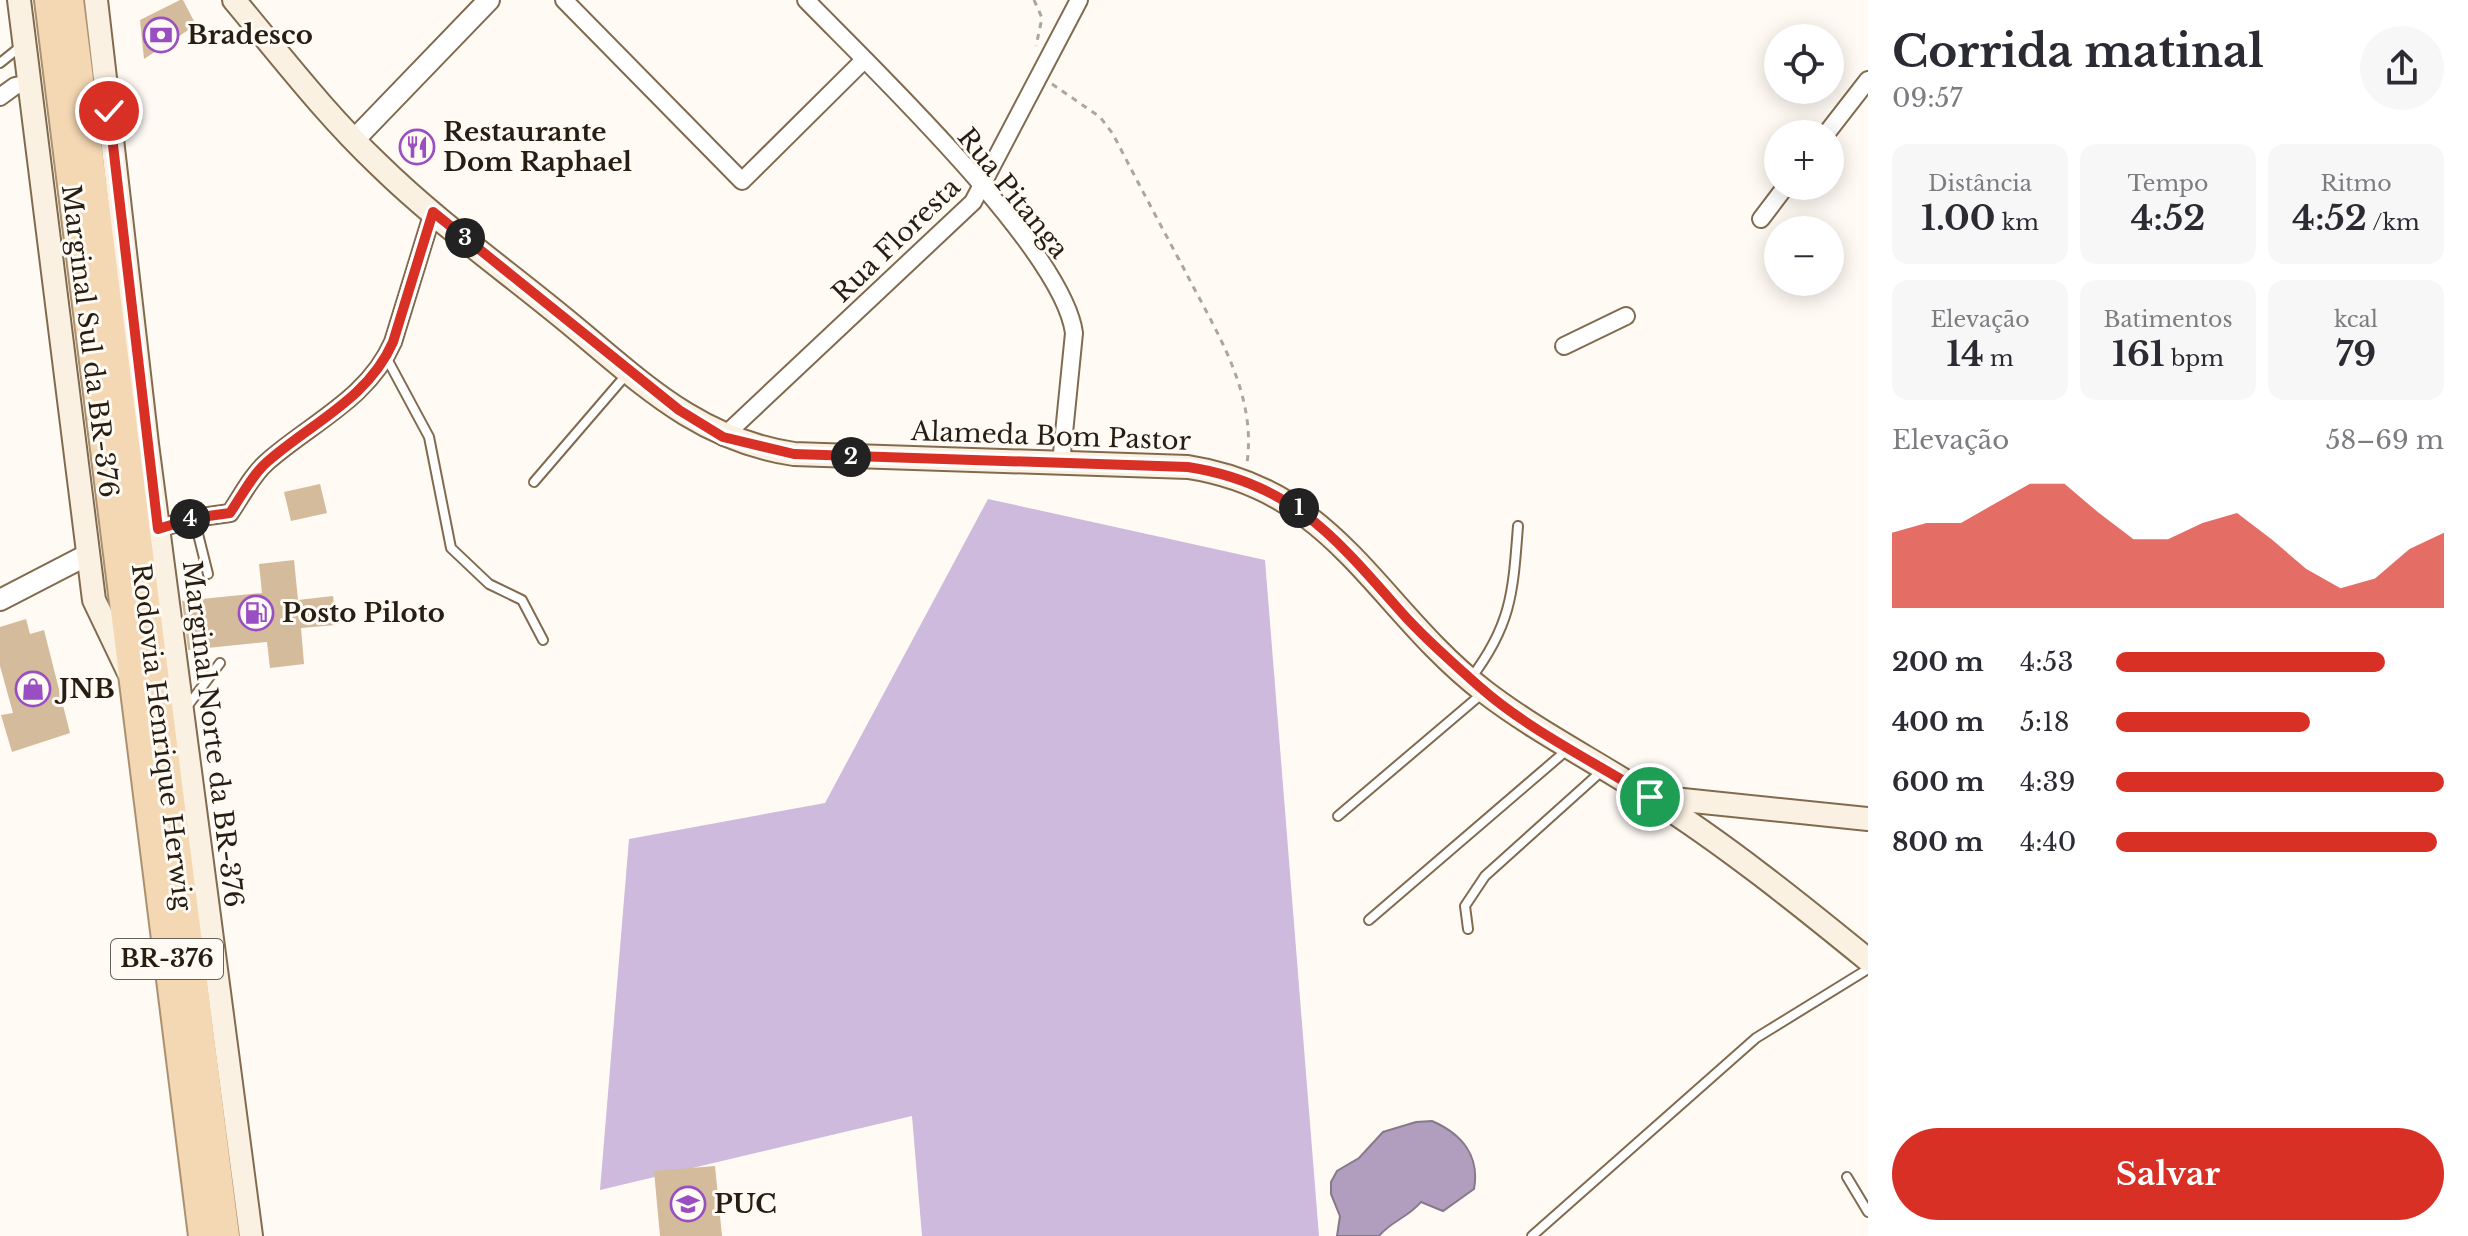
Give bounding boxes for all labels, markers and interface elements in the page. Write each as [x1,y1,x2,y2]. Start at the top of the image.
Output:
bank icon: Bradesco [142,16,180,54]
place label: Bradesco [187,19,313,51]
map controls [1764,24,1844,296]
button: locate [1764,24,1844,104]
text: Corrida matinal [1892,24,2264,79]
button: share [2360,26,2444,110]
pin [75,77,143,145]
text: 09:57 [1892,82,1963,114]
icon: check [87,89,131,133]
place label: Restaurante Dom Raphael [443,116,632,178]
button: + [1764,120,1844,200]
street label: Rua Pitanga [951,121,1076,265]
restaurant icon: Restaurante Dom Raphael [398,128,436,166]
text: Distância [1928,170,2032,197]
text: Tempo [2128,170,2208,197]
text: Ritmo [2320,170,2392,197]
street label: Rua Floresta [825,171,967,309]
street label: Marginal Sul da BR-376 [55,183,125,499]
text: 1.00 [1921,197,1995,239]
text: 4:52 [2131,197,2205,239]
text: 4:52 [2292,197,2367,239]
text: km [1995,209,2039,236]
text: /km [2367,209,2420,236]
button: − [1764,216,1844,296]
pin: 3 [445,218,485,258]
text: 3 [458,224,472,251]
text: Elevação [1930,306,2030,333]
text: Batimentos [2104,306,2232,333]
text: kcal [2334,306,2378,333]
text: 14 [1946,333,1984,375]
text: 161 [2112,333,2165,375]
text: 79 [2336,333,2376,375]
text: m [1984,345,2014,372]
text: bpm [2165,345,2224,372]
street label: Alameda Bom Pastor [909,415,1192,457]
text: Elevação [1892,424,2009,456]
text: 58–69 m [2326,424,2444,456]
pin: 2 [831,437,871,477]
text: 2 [844,443,858,470]
pin: 1 [1279,488,1319,528]
text: 1 [1294,494,1304,521]
pin: 4 [170,499,210,539]
text: 4 [183,505,197,532]
street label: Marginal Norte da BR-376 [176,559,250,909]
street label: Rodovia Henrique Herwig [125,562,199,913]
fuel station icon: Posto Piloto [237,594,275,632]
place label: Posto Piloto [282,597,445,629]
text: 200 m [1892,646,1984,678]
text: 4:53 [2020,646,2073,678]
shop icon: JNB [14,670,52,708]
place label: JNB [54,673,115,705]
text: 400 m [1892,706,1984,738]
text: 5:18 [2020,706,2070,738]
pin [1616,763,1684,831]
text: 600 m [1892,766,1984,798]
text: 4:39 [2020,766,2075,798]
icon: arrive [1628,775,1672,819]
text: 800 m [1892,826,1983,858]
text: 4:40 [2020,826,2076,858]
road number: BR-376 [111,939,223,979]
button: Salvar [1892,1128,2444,1220]
school or university icon: PUC [669,1185,707,1223]
place label: PUC [714,1188,777,1220]

